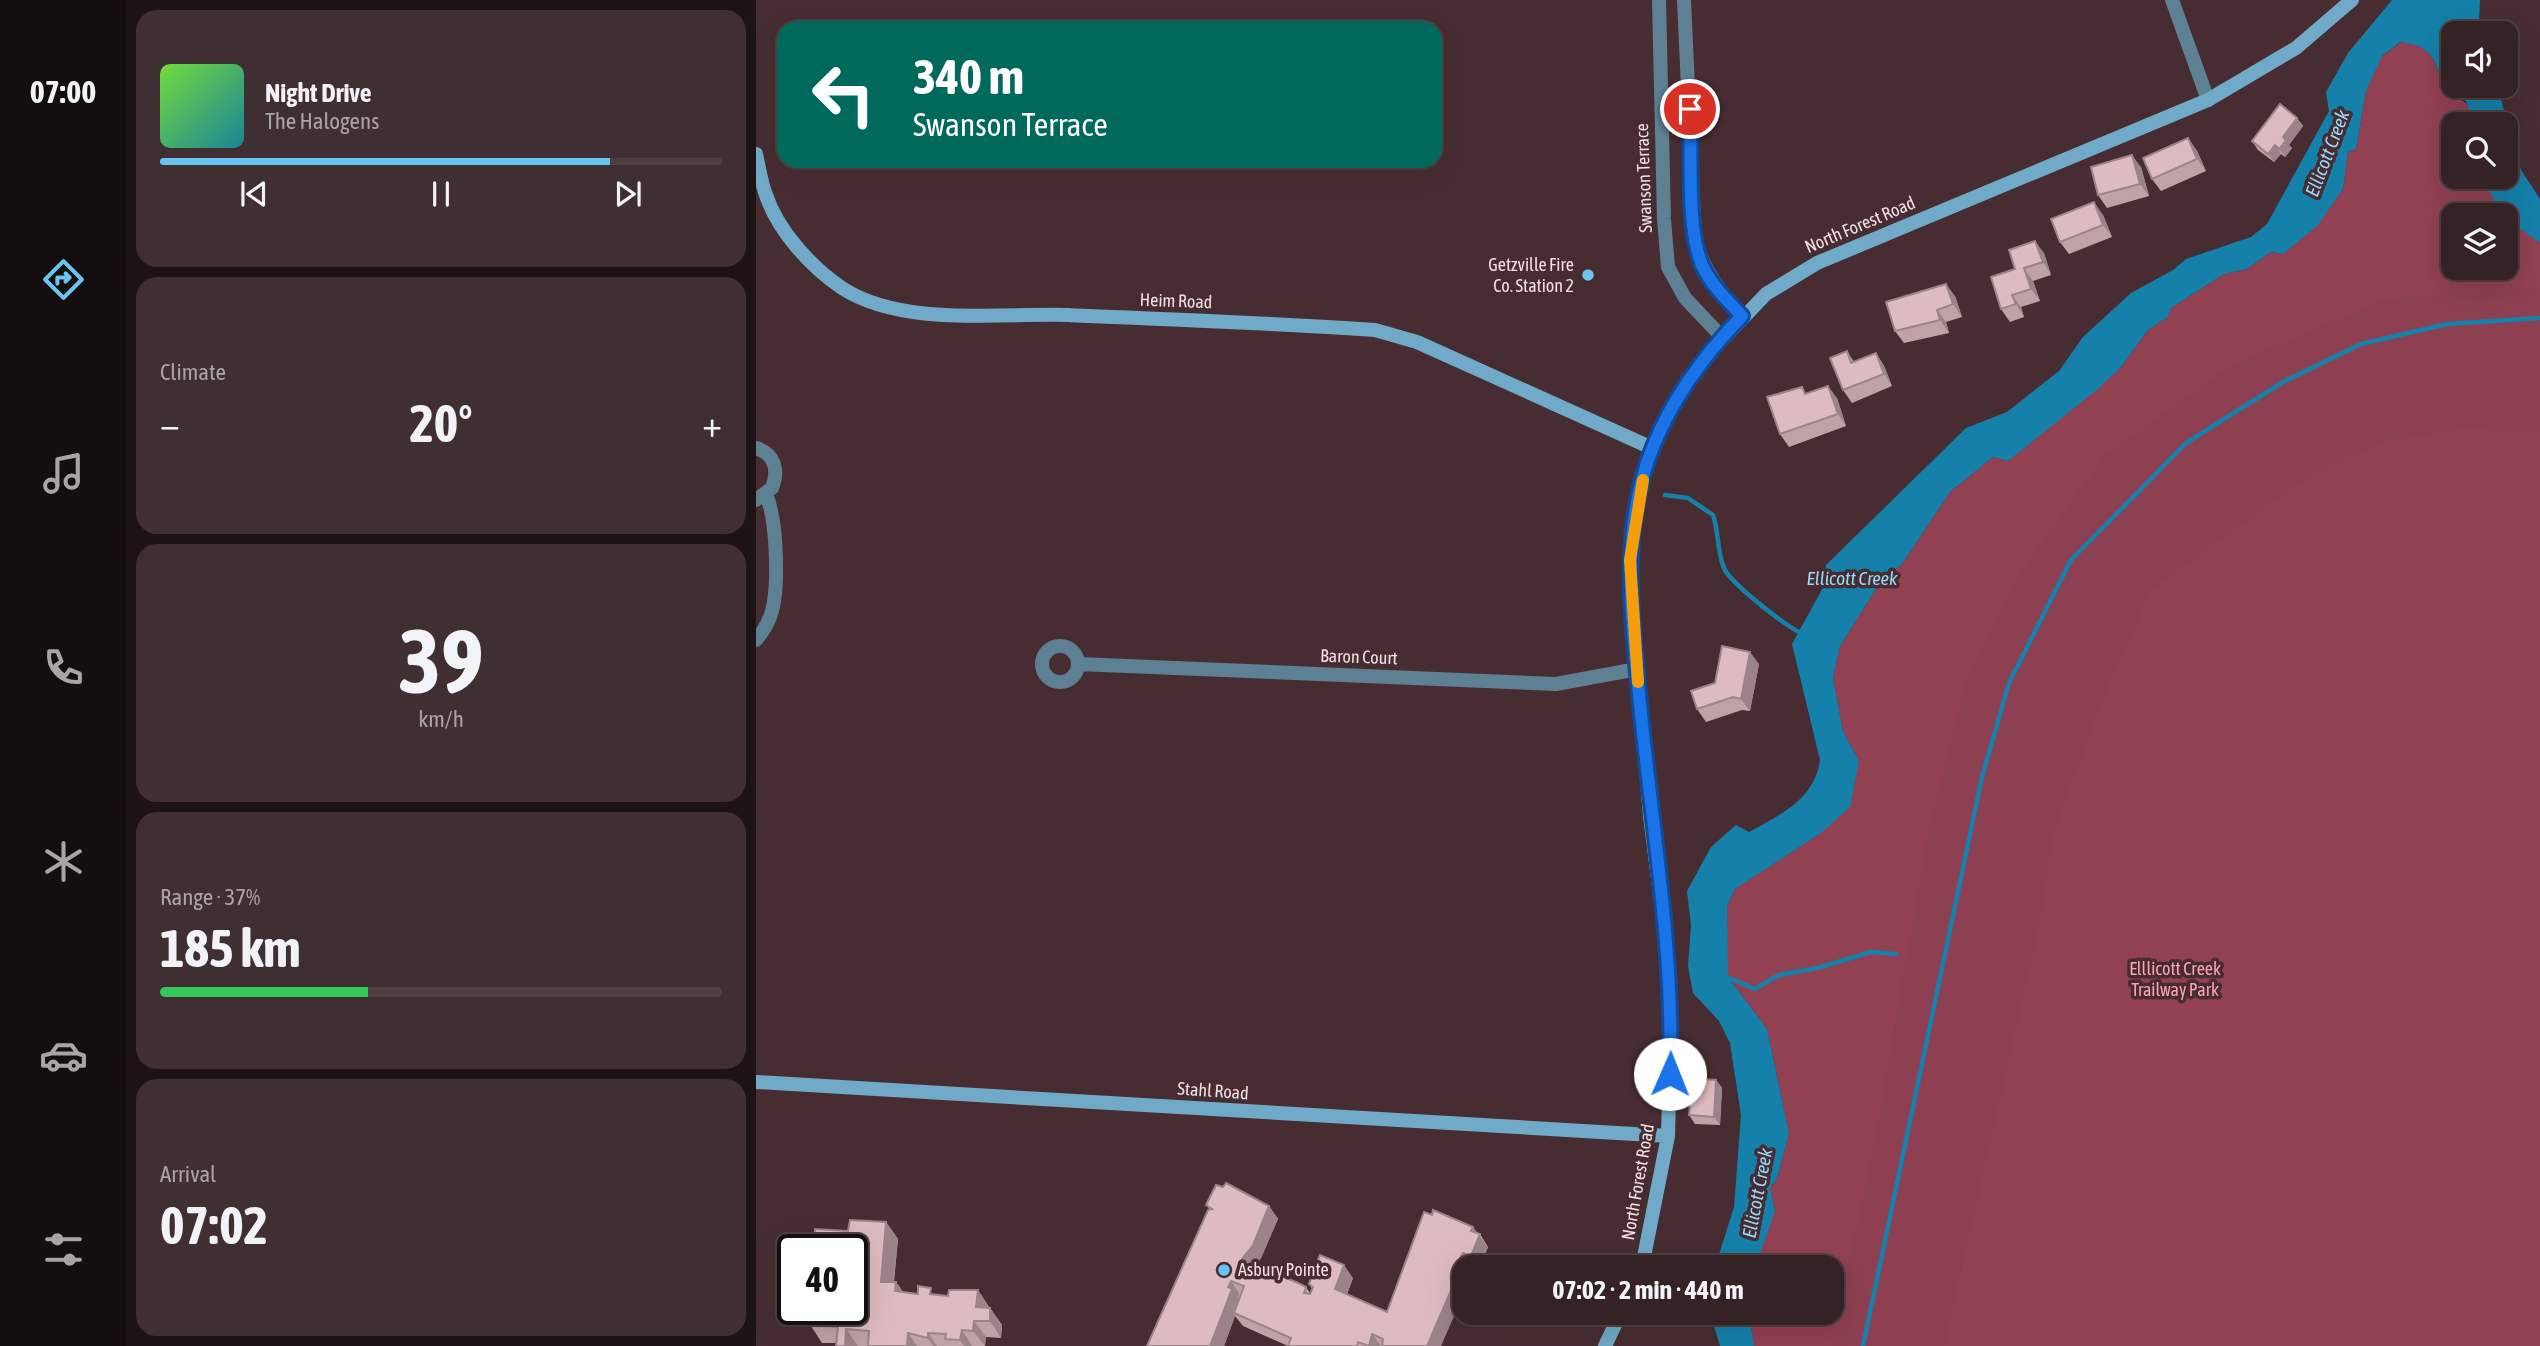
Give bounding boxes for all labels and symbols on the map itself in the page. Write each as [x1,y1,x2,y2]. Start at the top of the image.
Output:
pin [1660,79,1720,139]
water label: Ellicott Creek [2300,106,2354,199]
street label: Swanson Terrace [1631,123,1656,233]
street label: North Forest Road [1801,192,1918,257]
place label: Getzville Fire Co. Station 2 [1488,254,1574,296]
marker: Getzville Fire Co. Station 2 [1580,267,1596,283]
street label: Heim Road [1139,289,1213,312]
water label: Ellicott Creek [1807,567,1898,589]
street label: Baron Court [1320,645,1398,668]
park label: Elllicott Creek Trailway Park [2129,958,2221,1000]
position arrow [1633,1037,1707,1111]
street label: Stahl Road [1177,1078,1249,1103]
street label: North Forest Road [1617,1122,1658,1242]
water label: Ellicott Creek [1738,1146,1777,1240]
speed limit sign: 40 [777,1234,868,1325]
place label: Asbury Pointe [1238,1259,1329,1280]
marker: Asbury Pointe [1216,1262,1232,1278]

